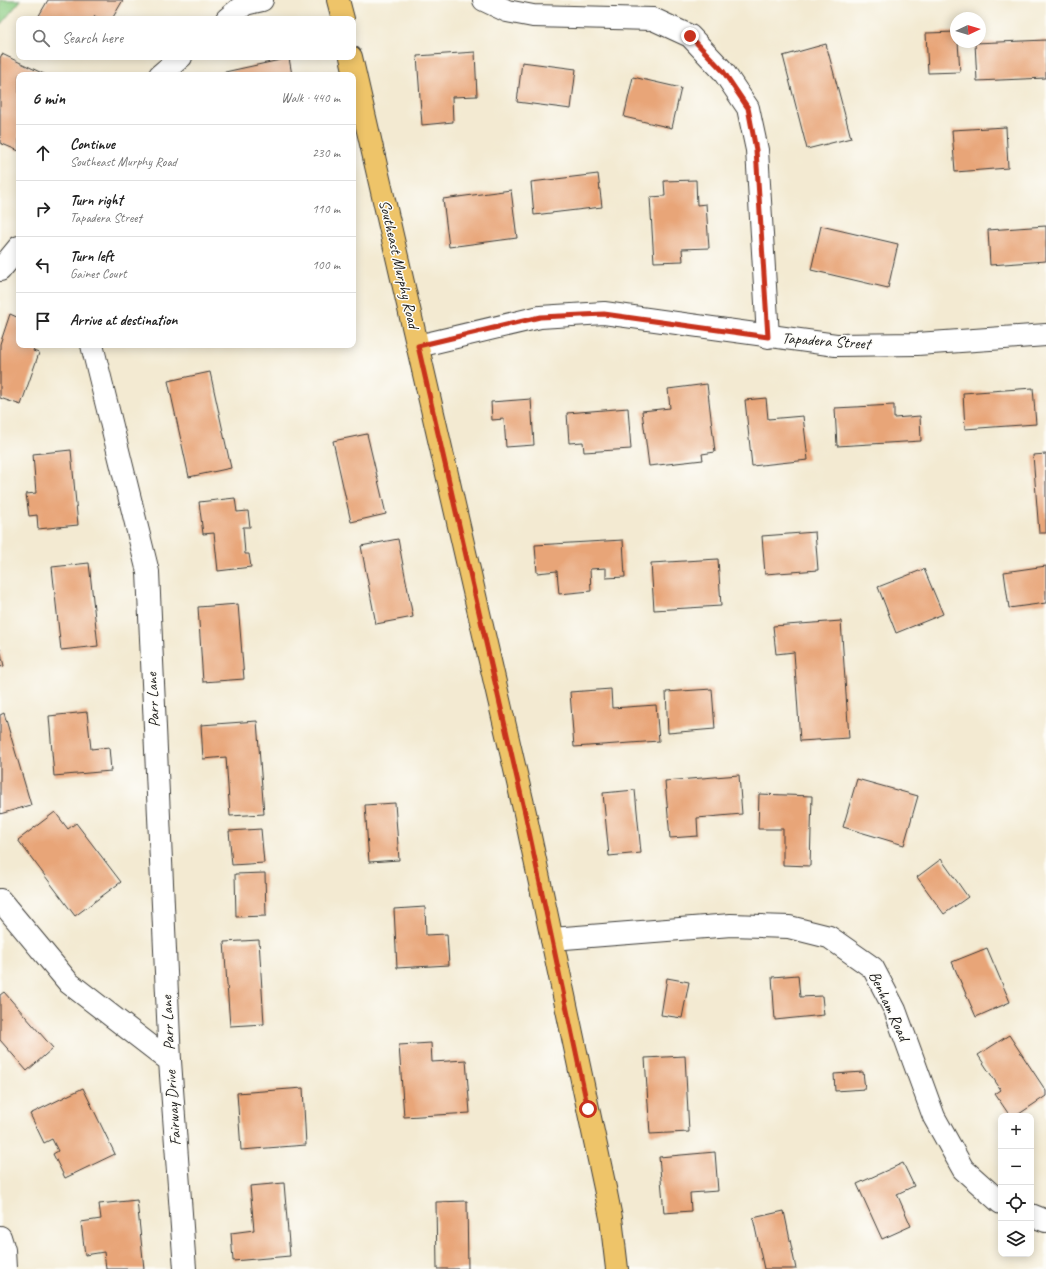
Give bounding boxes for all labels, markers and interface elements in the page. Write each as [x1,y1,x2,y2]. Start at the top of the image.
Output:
north arrow [950,12,986,48]
search box [16,16,356,60]
icon: search [30,27,52,49]
route end [681,27,699,45]
text: Search here [62,29,123,48]
text: 6 min [32,88,65,109]
text: Walk · 440 m [281,90,340,106]
text: Continue [70,135,115,154]
icon: ahead [32,142,54,164]
text: 230 m [312,145,340,161]
text: Southeast Murphy Road [70,154,177,170]
text: Turn right [70,191,123,210]
icon: right [32,198,54,220]
street label: Southeast Murphy Road [374,198,424,333]
text: 110 m [312,201,340,217]
text: Tapadera Street [70,210,142,226]
text: Turn left [70,247,113,266]
icon: left [32,254,54,276]
text: 100 m [312,257,340,273]
text: Gaines Court [70,266,127,282]
icon: arrive [32,310,54,332]
text: Arrive at destination [70,311,177,330]
street label: Tapadera Street [781,328,873,354]
street label: Parr Lane [141,670,164,728]
street label: Benham Road [864,968,915,1046]
street label: Parr Lane [156,993,179,1051]
street label: Fairway Drive [160,1068,186,1146]
route start [579,1100,597,1118]
map controls [998,1113,1034,1257]
button: + [998,1113,1034,1149]
button: − [998,1149,1034,1185]
button: locate [998,1185,1034,1221]
button: layers [998,1221,1034,1257]

